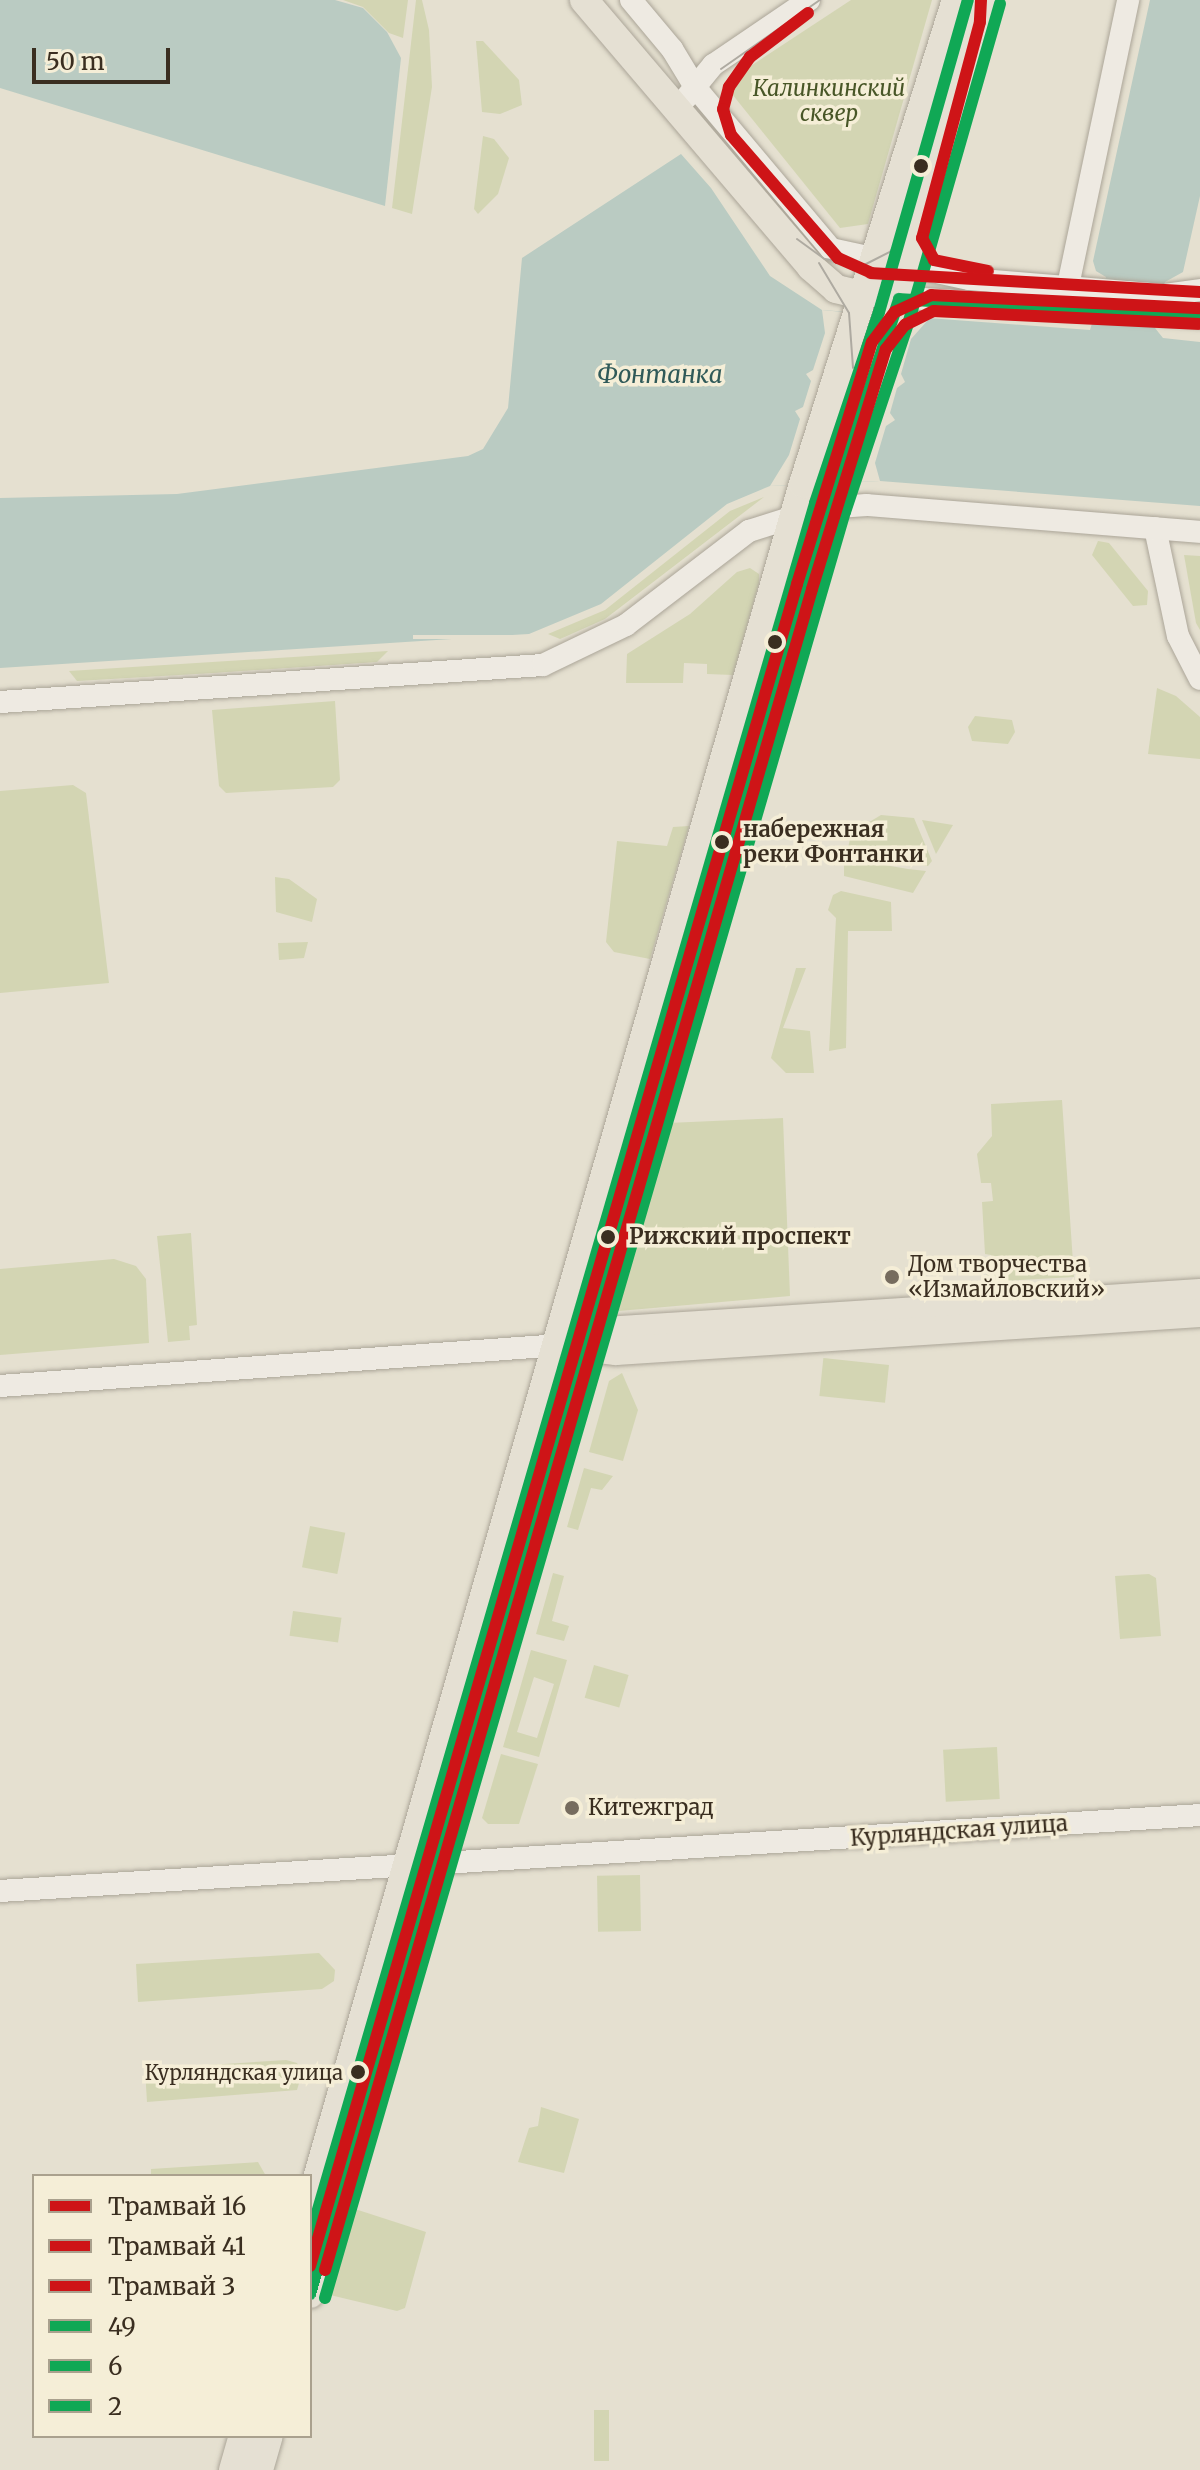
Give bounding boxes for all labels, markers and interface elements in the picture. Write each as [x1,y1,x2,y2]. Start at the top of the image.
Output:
scale bar [36,32,174,82]
text: 50 m [46,46,105,77]
park label: Калинкинский сквер [753,75,905,126]
unlabelled marker [913,158,929,174]
water label: Фонтанка [598,361,722,389]
unlabelled marker [767,634,783,650]
place label: набережная реки Фонтанки [743,816,924,868]
marker: набережная реки Фонтанки [708,828,736,856]
marker: Рижский проспект [594,1223,622,1251]
place label: Рижский проспект [629,1224,851,1250]
place label: Дом творчества «Измайловский» [908,1251,1105,1302]
marker: Дом творчества «Измайловский» [883,1268,901,1286]
place label: Китежград [588,1795,714,1821]
marker: Китежград [563,1799,581,1817]
street label: Курляндская улица [849,1810,1069,1852]
place label: Курляндская улица [145,2060,343,2084]
marker: Курляндская улица [350,2064,366,2080]
legend [32,2174,312,2438]
text: Трамвай 16 [108,2191,246,2222]
text: Трамвай 41 [108,2231,246,2262]
text: Трамвай 3 [108,2271,236,2302]
text: 49 [108,2311,136,2342]
text: 6 [108,2351,123,2382]
text: 2 [108,2391,122,2422]

